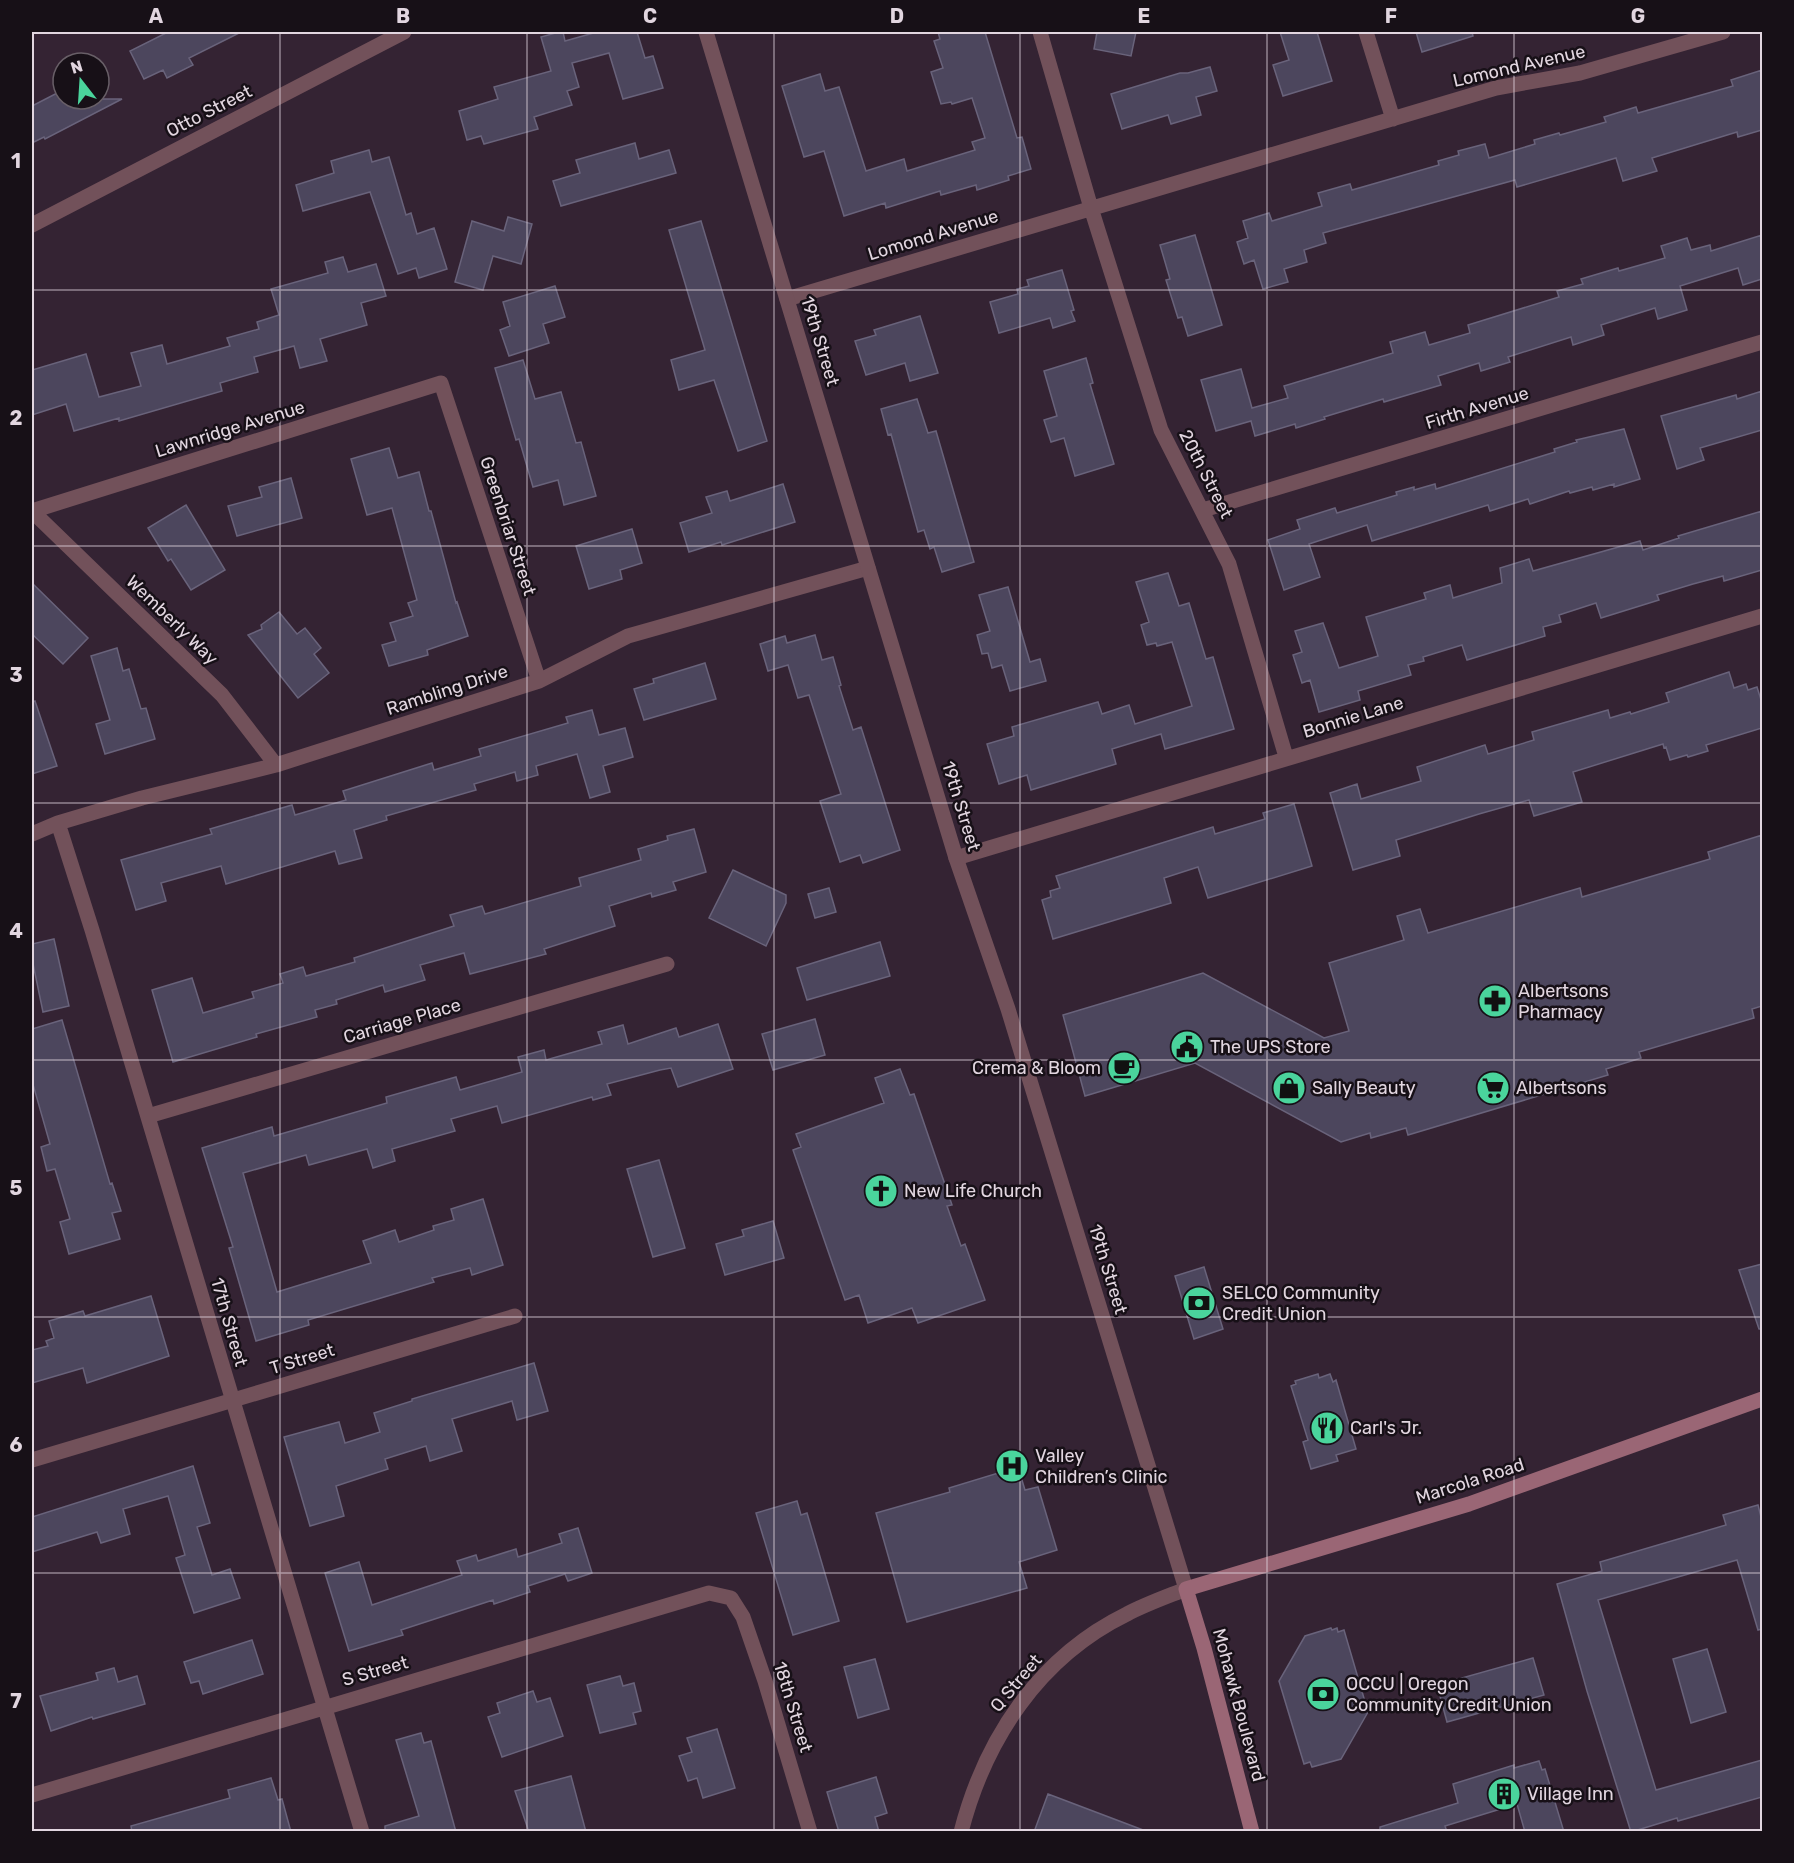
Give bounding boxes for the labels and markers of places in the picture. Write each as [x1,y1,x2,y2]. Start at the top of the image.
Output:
place label: Albertsons Pharmacy [1518,980,1609,1023]
pharmacy icon: Albertsons Pharmacy [1477,983,1513,1019]
public building icon: The UPS Store [1169,1029,1205,1065]
place label: The UPS Store [1210,1036,1331,1058]
cafe icon: Crema & Bloom [1106,1050,1142,1086]
place label: Crema & Bloom [972,1057,1101,1079]
shop icon: Sally Beauty [1271,1070,1307,1106]
supermarket icon: Albertsons [1475,1070,1511,1106]
place label: Sally Beauty [1312,1077,1416,1099]
place label: Albertsons [1516,1077,1607,1099]
church icon: New Life Church [863,1173,899,1209]
place label: New Life Church [904,1180,1042,1202]
place label: SELCO Community Credit Union [1222,1282,1380,1325]
bank icon: SELCO Community Credit Union [1181,1285,1217,1321]
restaurant icon: Carl's Jr. [1309,1410,1345,1446]
place label: Carl's Jr. [1350,1417,1422,1439]
place label: Valley Children’s Clinic [1035,1445,1168,1488]
hospital icon: Valley Children’s Clinic [994,1448,1030,1484]
place label: OCCU | Oregon Community Credit Union [1346,1673,1552,1716]
bank icon: OCCU | Oregon Community Credit Union [1305,1676,1341,1712]
building icon: Village Inn [1486,1776,1522,1812]
place label: Village Inn [1527,1783,1614,1805]

